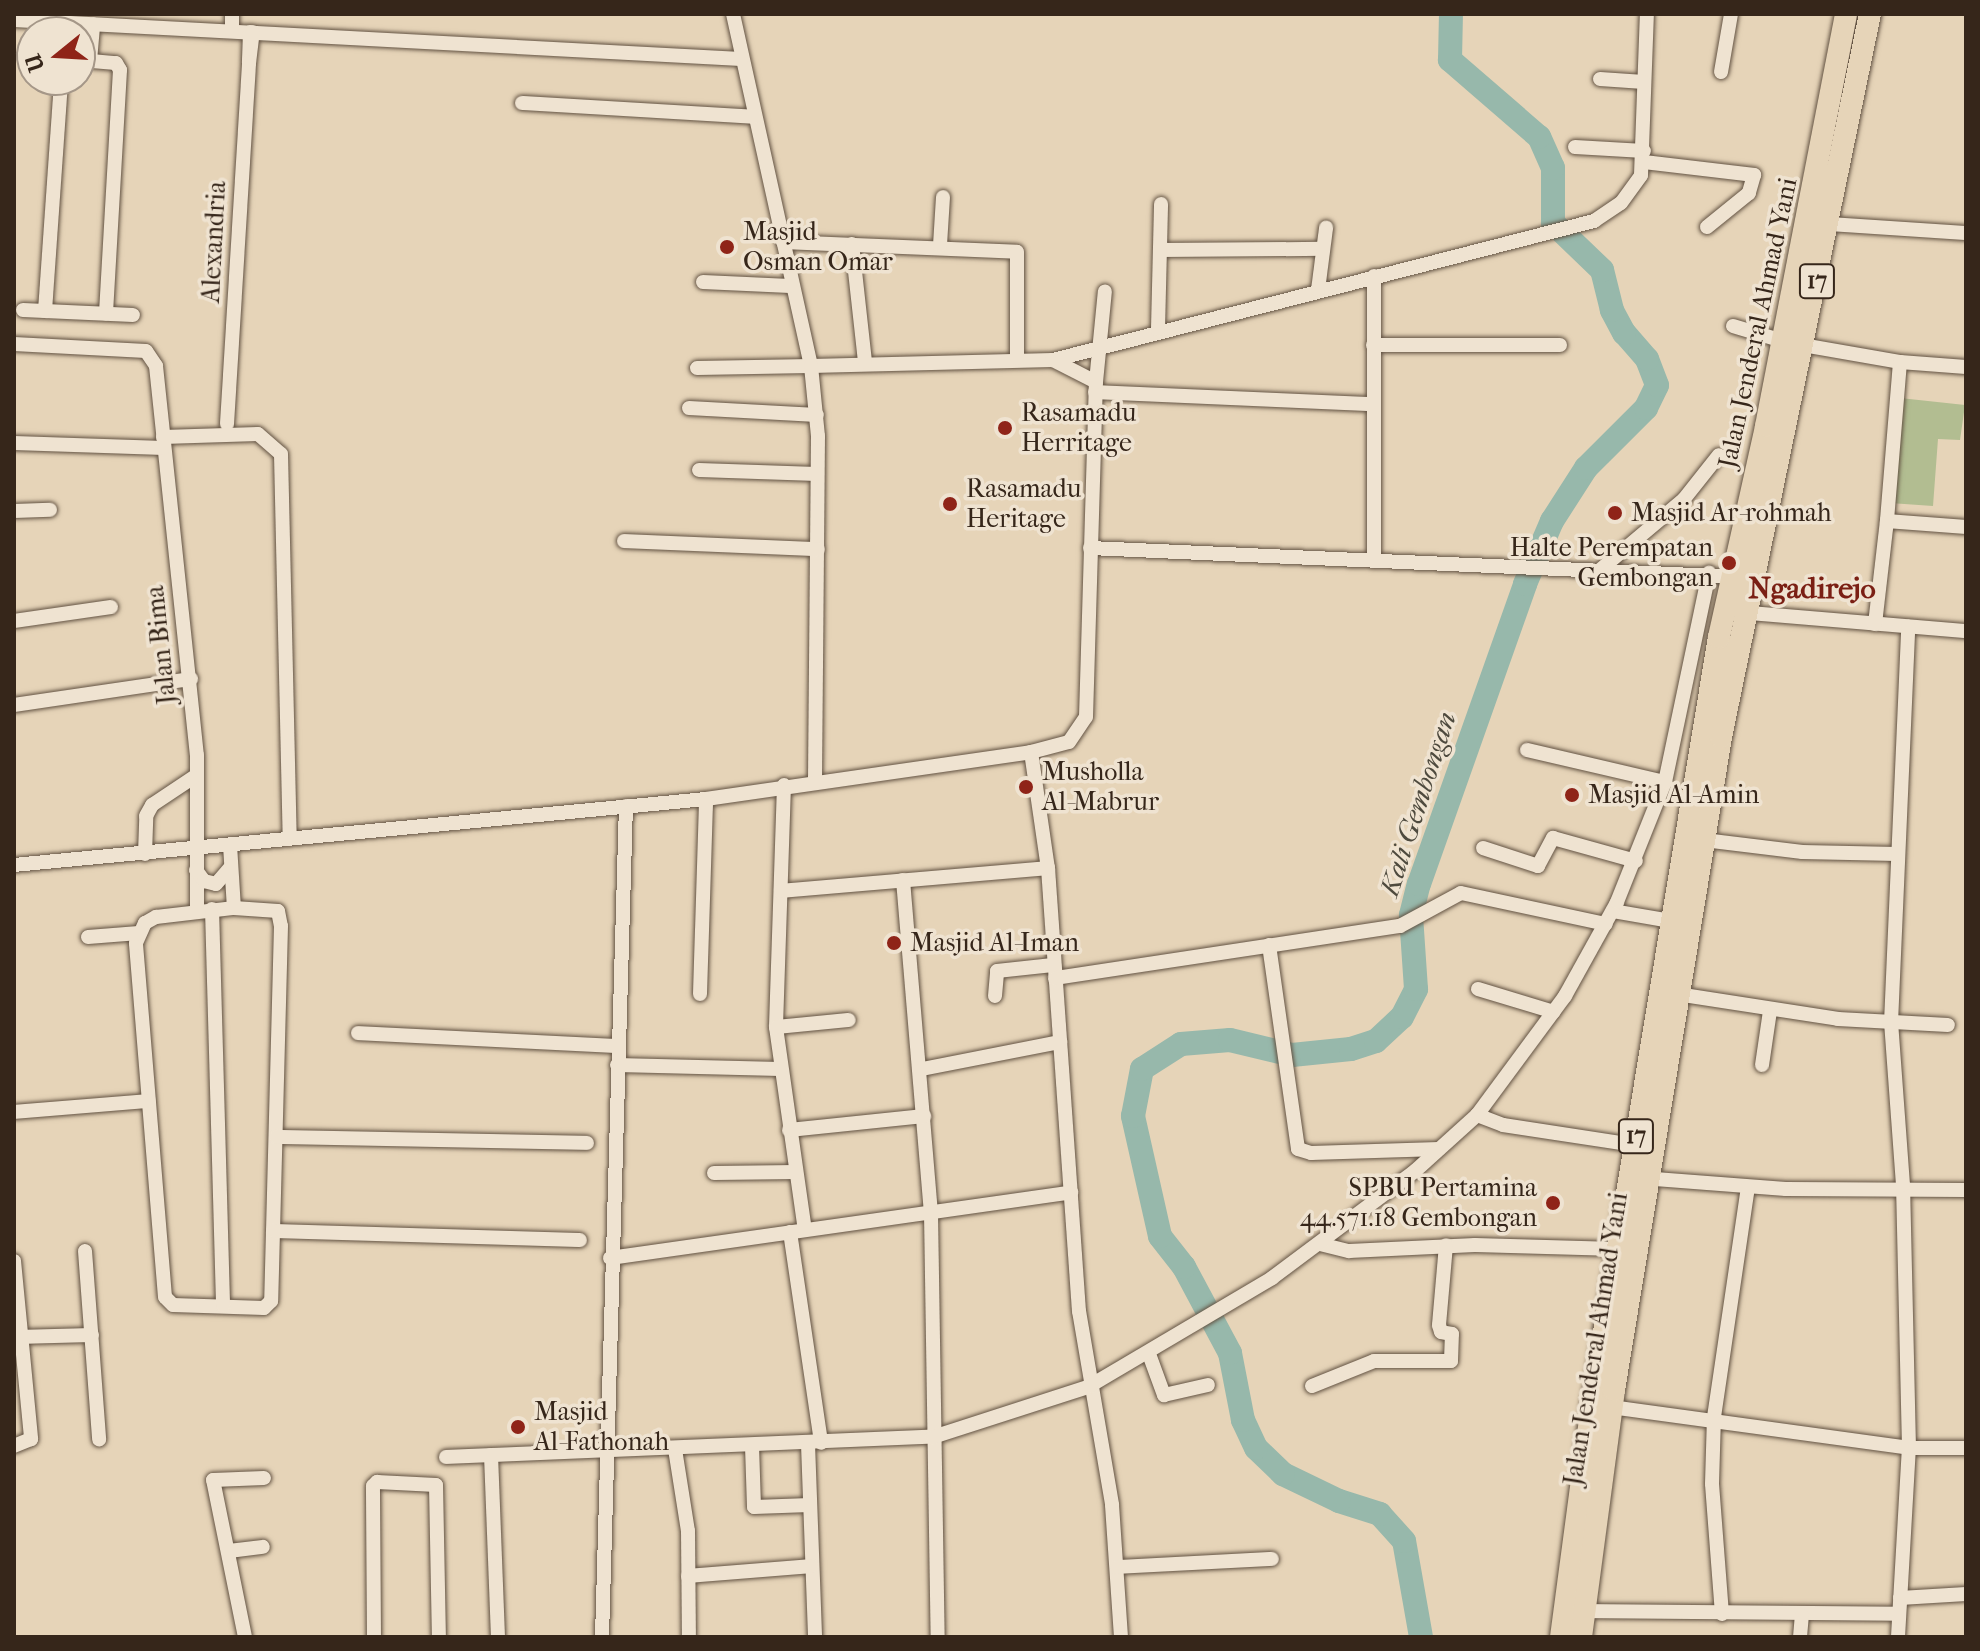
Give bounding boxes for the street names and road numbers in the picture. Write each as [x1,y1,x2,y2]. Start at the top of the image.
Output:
street label: Jalan Jenderal Ahmad Yani [1712,175,1804,471]
street label: Alexandria [195,180,233,304]
road number: 17 [1797,261,1837,301]
street label: Jalan Bima [139,584,183,706]
road number: 17 [1616,1116,1656,1156]
street label: Jalan Jenderal Ahmad Yani [1557,1190,1635,1488]

